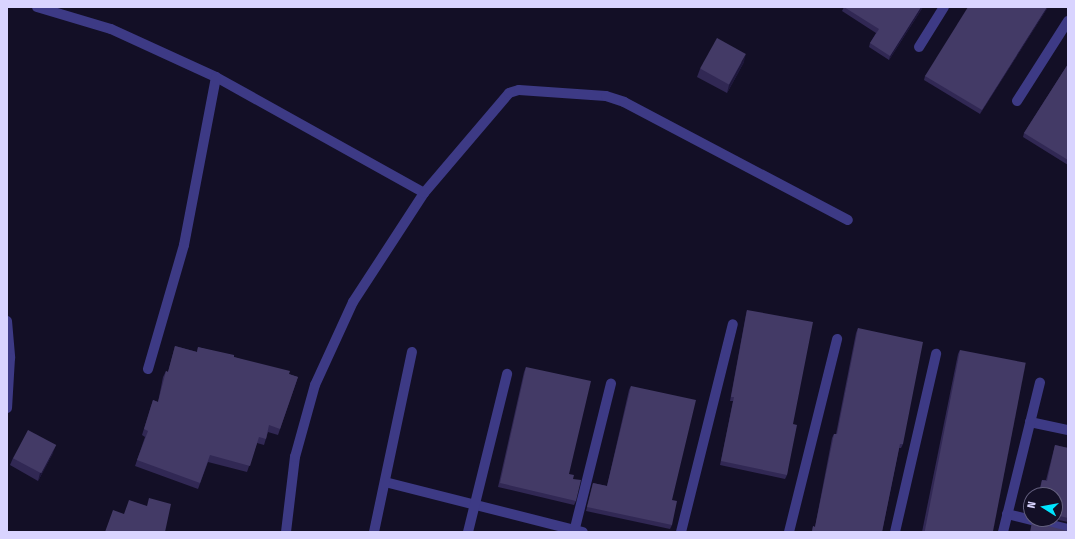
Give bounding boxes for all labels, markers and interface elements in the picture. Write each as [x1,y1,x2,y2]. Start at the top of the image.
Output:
north arrow [1023,487,1063,527]
text: N [1025,500,1039,509]

